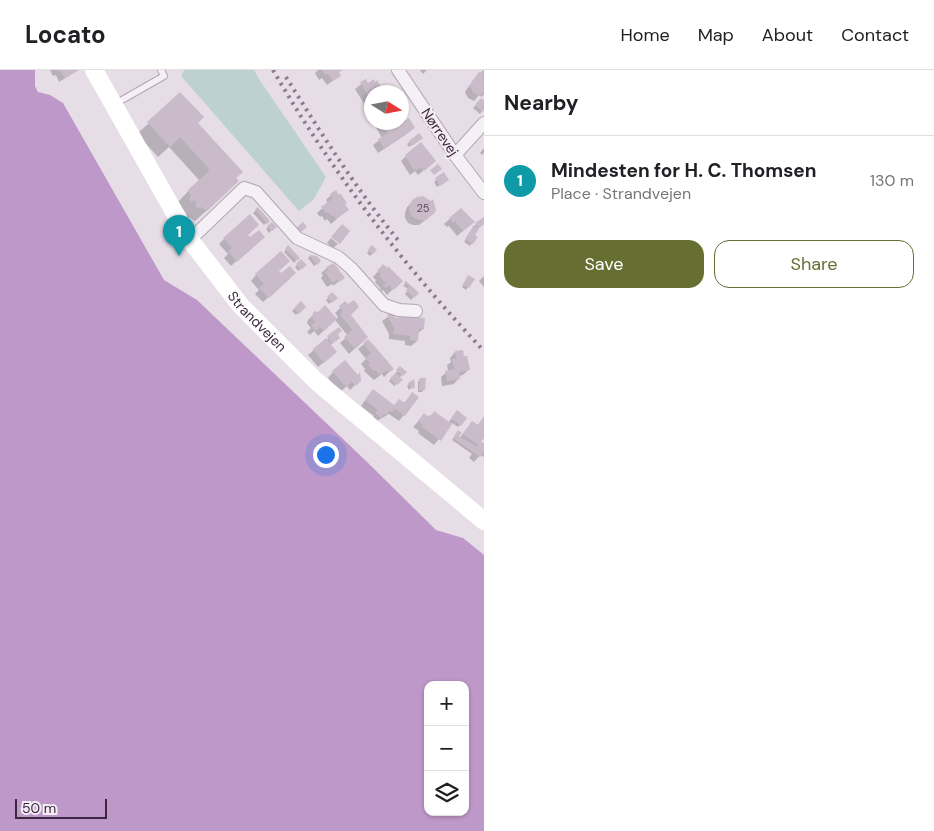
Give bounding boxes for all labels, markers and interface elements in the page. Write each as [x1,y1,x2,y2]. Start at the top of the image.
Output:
text: Locato [25,19,106,50]
text: Home [620,23,670,47]
text: Map [698,23,734,47]
text: About [762,23,813,47]
text: Contact [841,23,909,47]
north arrow [364,85,409,130]
text: Nearby [504,89,578,117]
street label: Nørrevej [417,105,463,159]
text: Mindesten for H. C. Thomsen [551,158,817,183]
text: 1 [517,170,523,191]
text: 130 m [870,170,914,191]
text: Place · Strandvejen [551,183,691,204]
house number: 25 [416,201,430,215]
pin: 1 [163,215,195,256]
button: Save [504,240,704,288]
button: Share [714,240,914,288]
street label: Strandvejen [224,287,291,356]
your location [313,442,339,468]
map controls [424,681,469,816]
button: + [424,681,469,726]
button: − [424,726,469,771]
button: layers [424,771,469,816]
scale bar [15,796,108,819]
text: 50 m [22,799,56,817]

